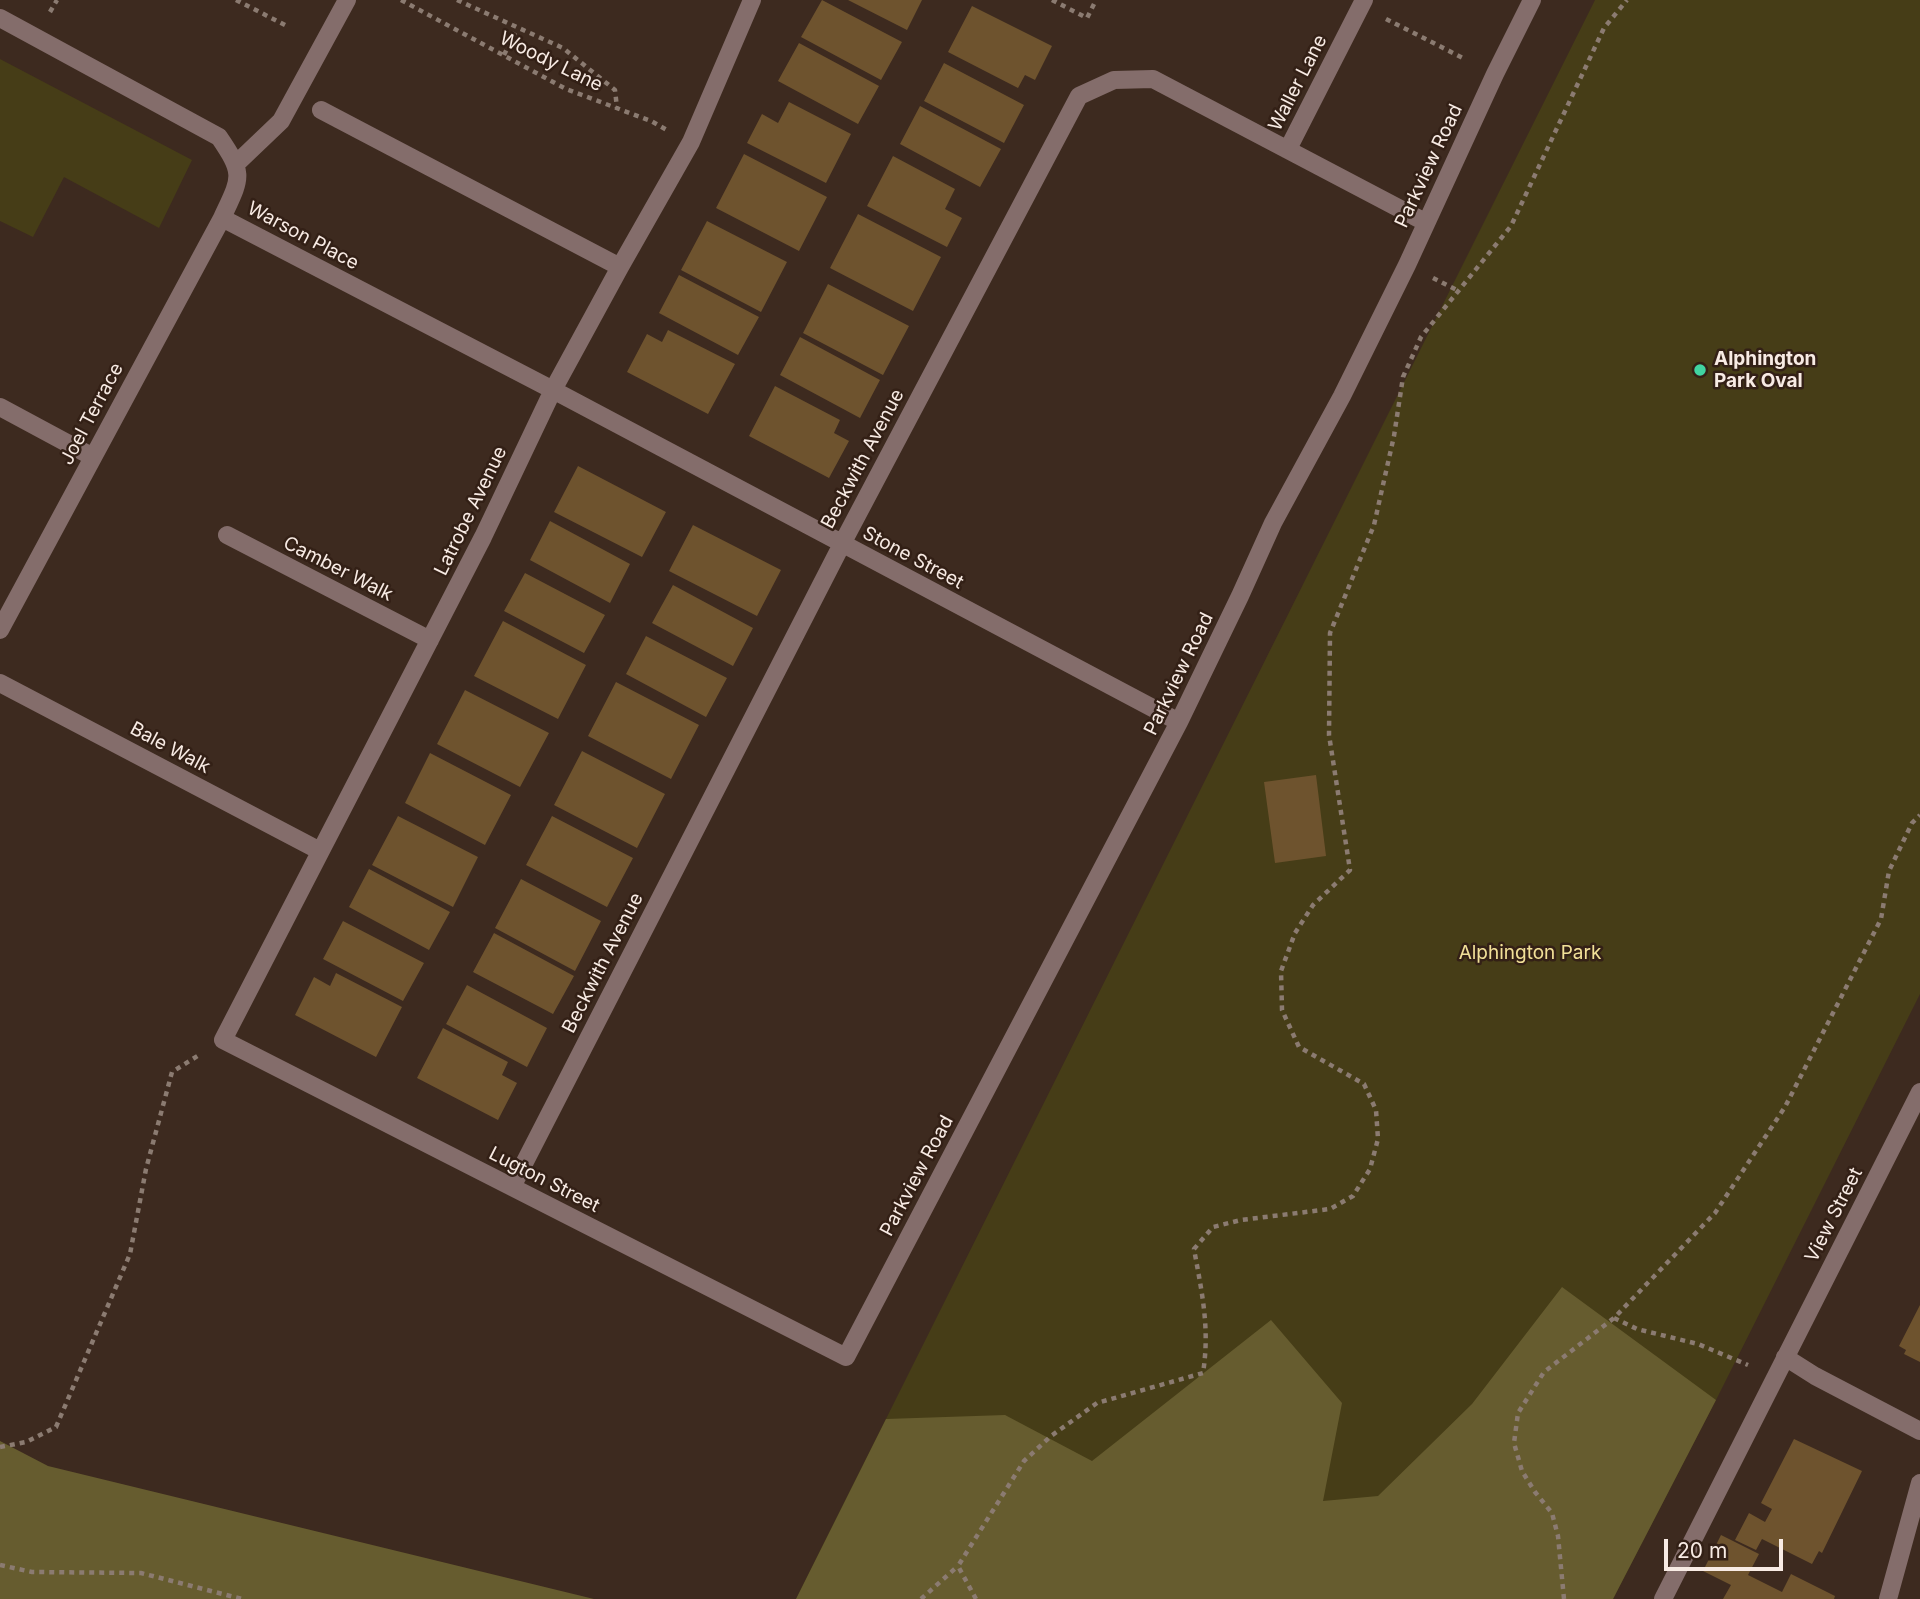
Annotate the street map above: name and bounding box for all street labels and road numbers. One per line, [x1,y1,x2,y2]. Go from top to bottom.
street label: Woody Lane [496,27,606,97]
street label: Waller Lane [1264,31,1332,135]
street label: Parkview Road [1390,101,1468,231]
street label: Warson Place [243,197,363,275]
street label: Joel Terrace [56,359,128,469]
street label: Beckwith Avenue [817,385,909,533]
street label: Latrobe Avenue [430,443,512,579]
street label: Stone Street [859,522,967,594]
street label: Camber Walk [279,532,397,606]
street label: Parkview Road [1140,609,1218,739]
street label: Bale Walk [126,717,214,779]
street label: Beckwith Avenue [558,889,648,1037]
street label: Parkview Road [876,1112,958,1240]
street label: Lugton Street [485,1142,603,1218]
street label: View Street [1800,1164,1868,1266]

